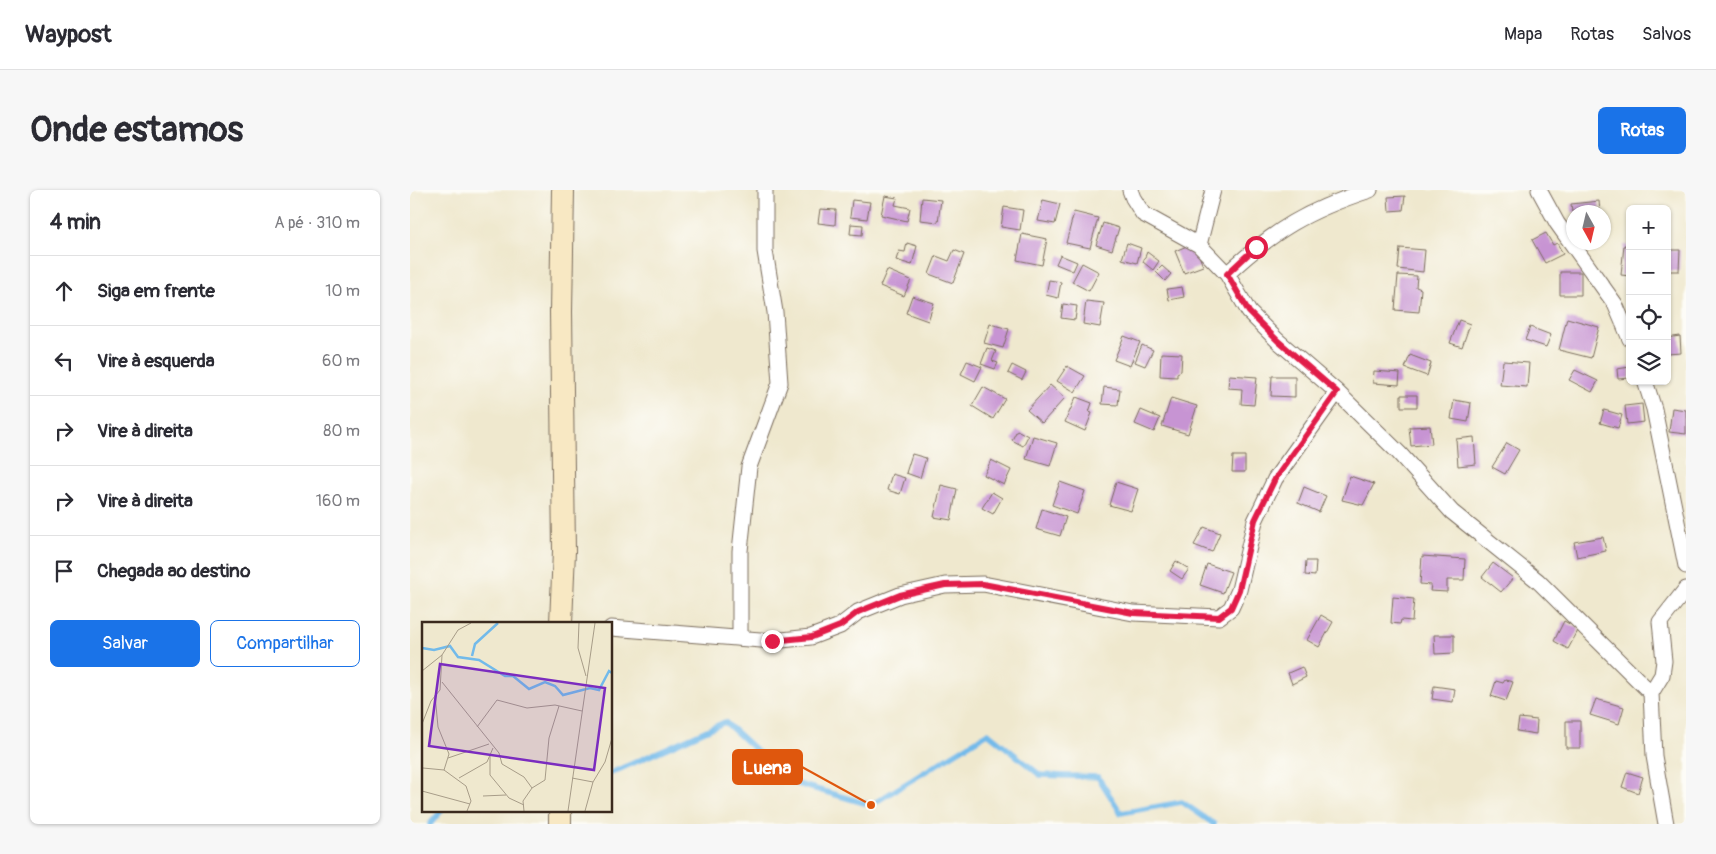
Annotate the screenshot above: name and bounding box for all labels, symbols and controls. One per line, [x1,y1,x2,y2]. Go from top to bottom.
text: Waypost [25,20,112,49]
text: Mapa [1504,23,1542,46]
text: Rotas [1570,23,1614,46]
text: Salvos [1642,23,1691,46]
button: Rotas [1598,107,1686,154]
text: Onde estamos [30,108,243,152]
north arrow [1566,205,1611,250]
map controls [1626,205,1671,385]
button: + [1626,205,1671,250]
text: 4 min [50,209,101,236]
text: A pé · 310 m [274,213,360,233]
route start [1245,236,1268,259]
button: − [1626,250,1671,295]
icon: ahead [50,277,78,305]
text: Siga em frente [97,279,215,303]
text: 10 m [325,281,360,301]
button: locate [1626,295,1671,340]
button: layers [1626,340,1671,385]
icon: left [50,347,78,375]
text: Vire à esquerda [97,349,215,373]
text: 60 m [322,351,360,371]
icon: right [50,417,78,445]
text: Vire à direita [97,419,193,443]
text: 80 m [323,421,360,441]
icon: right [50,487,78,515]
text: Vire à direita [97,489,193,513]
text: 160 m [316,491,360,511]
icon: arrive [50,557,78,585]
text: Chegada ao destino [97,559,250,583]
button: Salvar [50,620,200,667]
button: Compartilhar [210,620,360,667]
inset map [422,622,612,812]
route end [761,630,784,653]
callout: Luena [733,750,802,784]
text: Luena [743,756,792,780]

